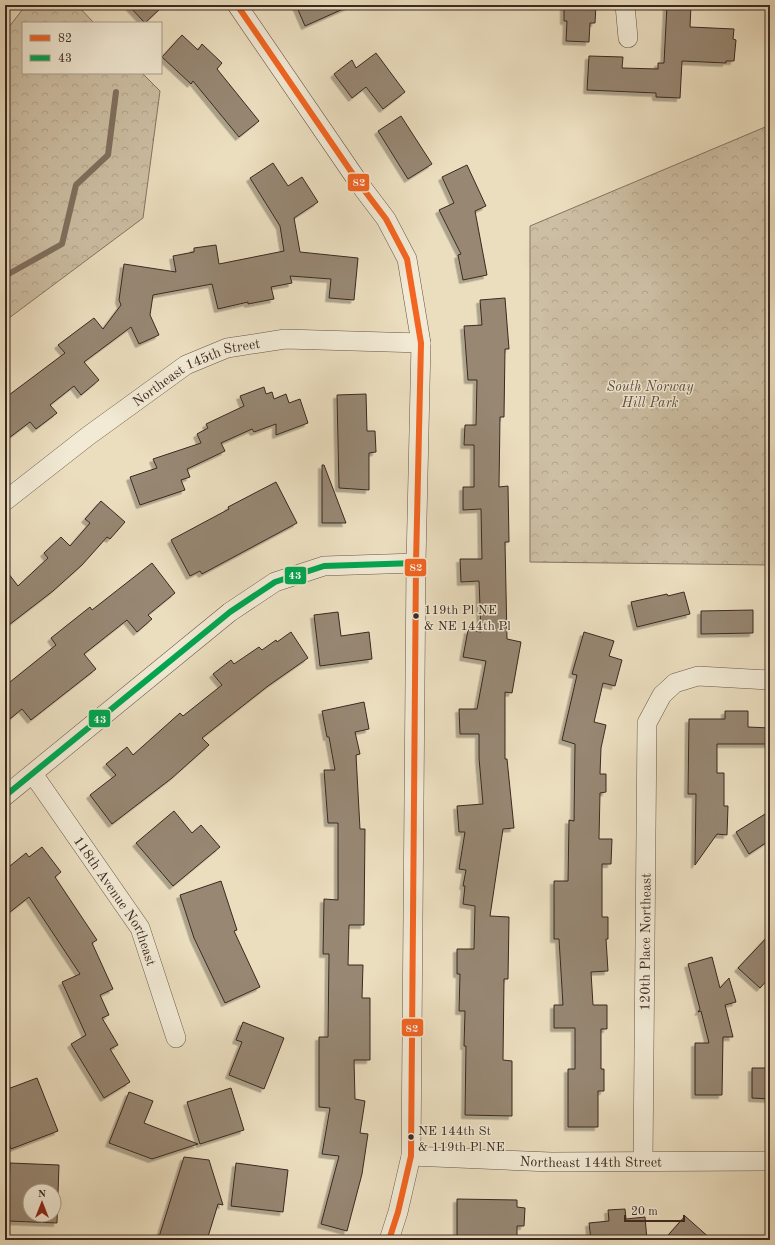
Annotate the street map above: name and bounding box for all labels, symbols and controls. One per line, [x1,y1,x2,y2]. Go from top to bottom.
legend [22,22,162,74]
text: 82 [58,33,72,45]
text: 43 [58,53,72,65]
line badge: 82 [347,173,370,192]
text: 82 [353,178,365,189]
street label: Northeast 145th Street [130,337,261,409]
park label: South Norway Hill Park [607,380,694,410]
line badge: 82 [404,558,427,577]
text: 82 [410,563,422,574]
line badge: 43 [284,566,307,585]
text: 43 [289,571,301,582]
place label: 119th Pl NE & NE 144th Pl [424,604,511,633]
marker: 119th Pl NE & NE 144th Pl [411,611,421,621]
line badge: 43 [88,709,111,728]
text: 43 [94,715,106,726]
street label: 118th Avenue Northeast [70,834,158,968]
street label: 120th Place Northeast [638,873,654,1011]
line badge: 82 [401,1018,424,1037]
text: 82 [406,1024,418,1035]
place label: NE 144th St & 119th Pl NE [418,1125,505,1154]
marker: NE 144th St & 119th Pl NE [406,1132,416,1142]
street label: Northeast 144th Street [519,1155,662,1170]
north arrow [22,1183,62,1223]
text: N [38,1189,47,1200]
scale bar [625,1197,684,1223]
text: 20 m [631,1206,658,1218]

